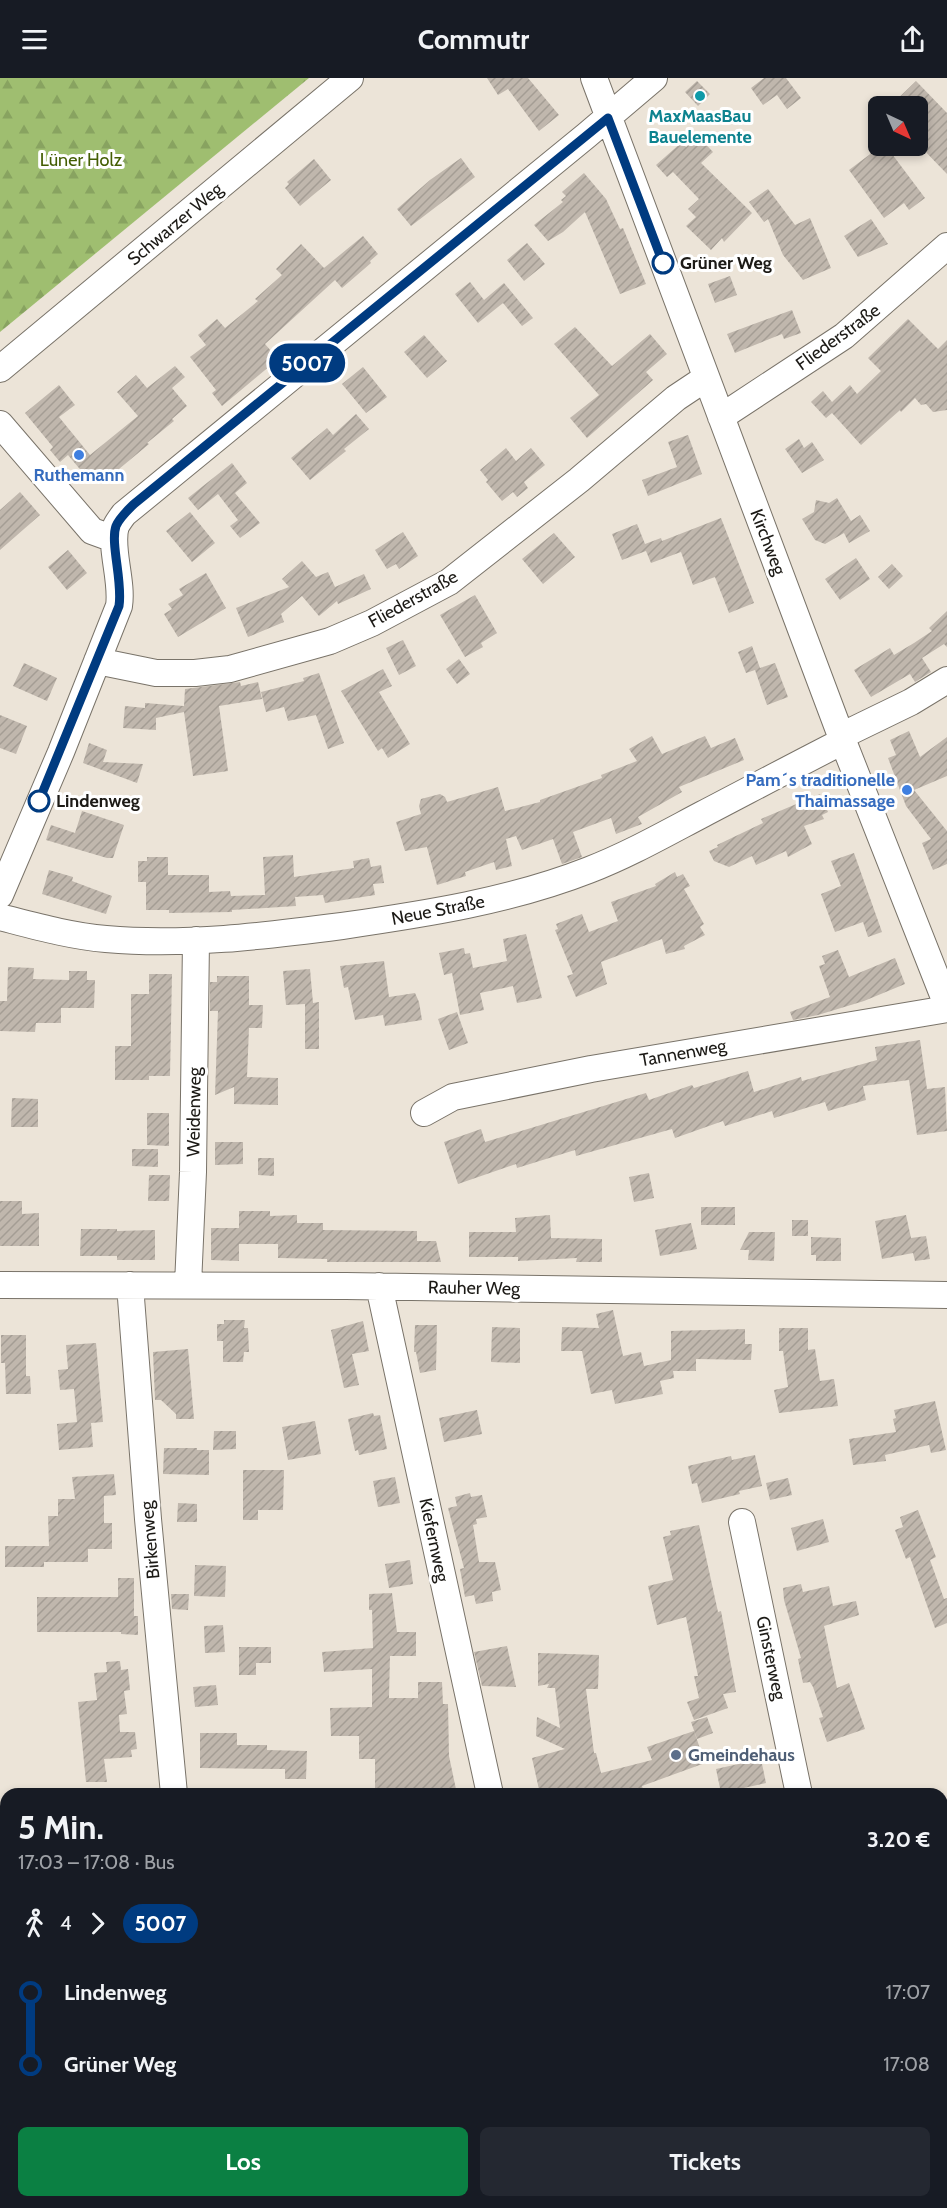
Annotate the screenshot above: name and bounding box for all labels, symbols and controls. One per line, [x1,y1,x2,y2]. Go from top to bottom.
icon: menu [18,23,51,56]
text: Commutr [418,23,529,56]
icon: share [896,23,929,56]
marker: MaxMaasBau Bauelemente [693,89,707,103]
north arrow [868,96,928,156]
map controls [868,96,928,156]
place label: MaxMaasBau Bauelemente [648,105,752,148]
park label: Lüner Holz [40,149,123,171]
street label: Schwarzer Weg [123,177,228,270]
marker: Grüner Weg [652,252,674,274]
place label: Grüner Weg [680,252,772,274]
street label: Fliederstraße [792,299,884,375]
line badge: 5007 [265,344,349,382]
text: 5007 [281,351,333,376]
marker: Ruthemann [72,448,86,462]
place label: Ruthemann [34,464,124,486]
street label: Kirchweg [745,506,791,579]
street label: Fliederstraße [364,565,462,633]
place label: Pam´s traditionelle Thaimassage [745,769,895,812]
marker: Pam´s traditionelle Thaimassage [900,783,914,797]
marker: Lindenweg [28,790,50,812]
place label: Lindenweg [56,790,140,812]
street label: Neue Straße [390,890,486,930]
street label: Tannenweg [638,1034,729,1071]
street label: Weidenweg [182,1066,206,1157]
street label: Rauher Weg [428,1276,521,1300]
street label: Kiefernweg [414,1496,454,1585]
street label: Birkenweg [136,1499,164,1580]
street label: Ginsterweg [751,1614,791,1703]
place label: Gmeindehaus [688,1744,795,1766]
marker: Gmeindehaus [669,1748,683,1762]
text: 5 Min. [18,1807,104,1847]
text: 3.20 € [867,1826,930,1853]
text: 17:03 – 17:08 · Bus [18,1850,175,1874]
icon: walk [18,1907,51,1940]
icon: forward [81,1907,114,1940]
text: 4 [60,1911,72,1935]
text: 5007 [135,1911,186,1936]
text: Lindenweg [64,1979,166,2006]
text: 17:07 [885,1980,930,2004]
text: Grüner Weg [64,2051,176,2078]
text: 17:08 [883,2052,930,2076]
button: Los [18,2127,468,2196]
button: Tickets [480,2127,930,2196]

